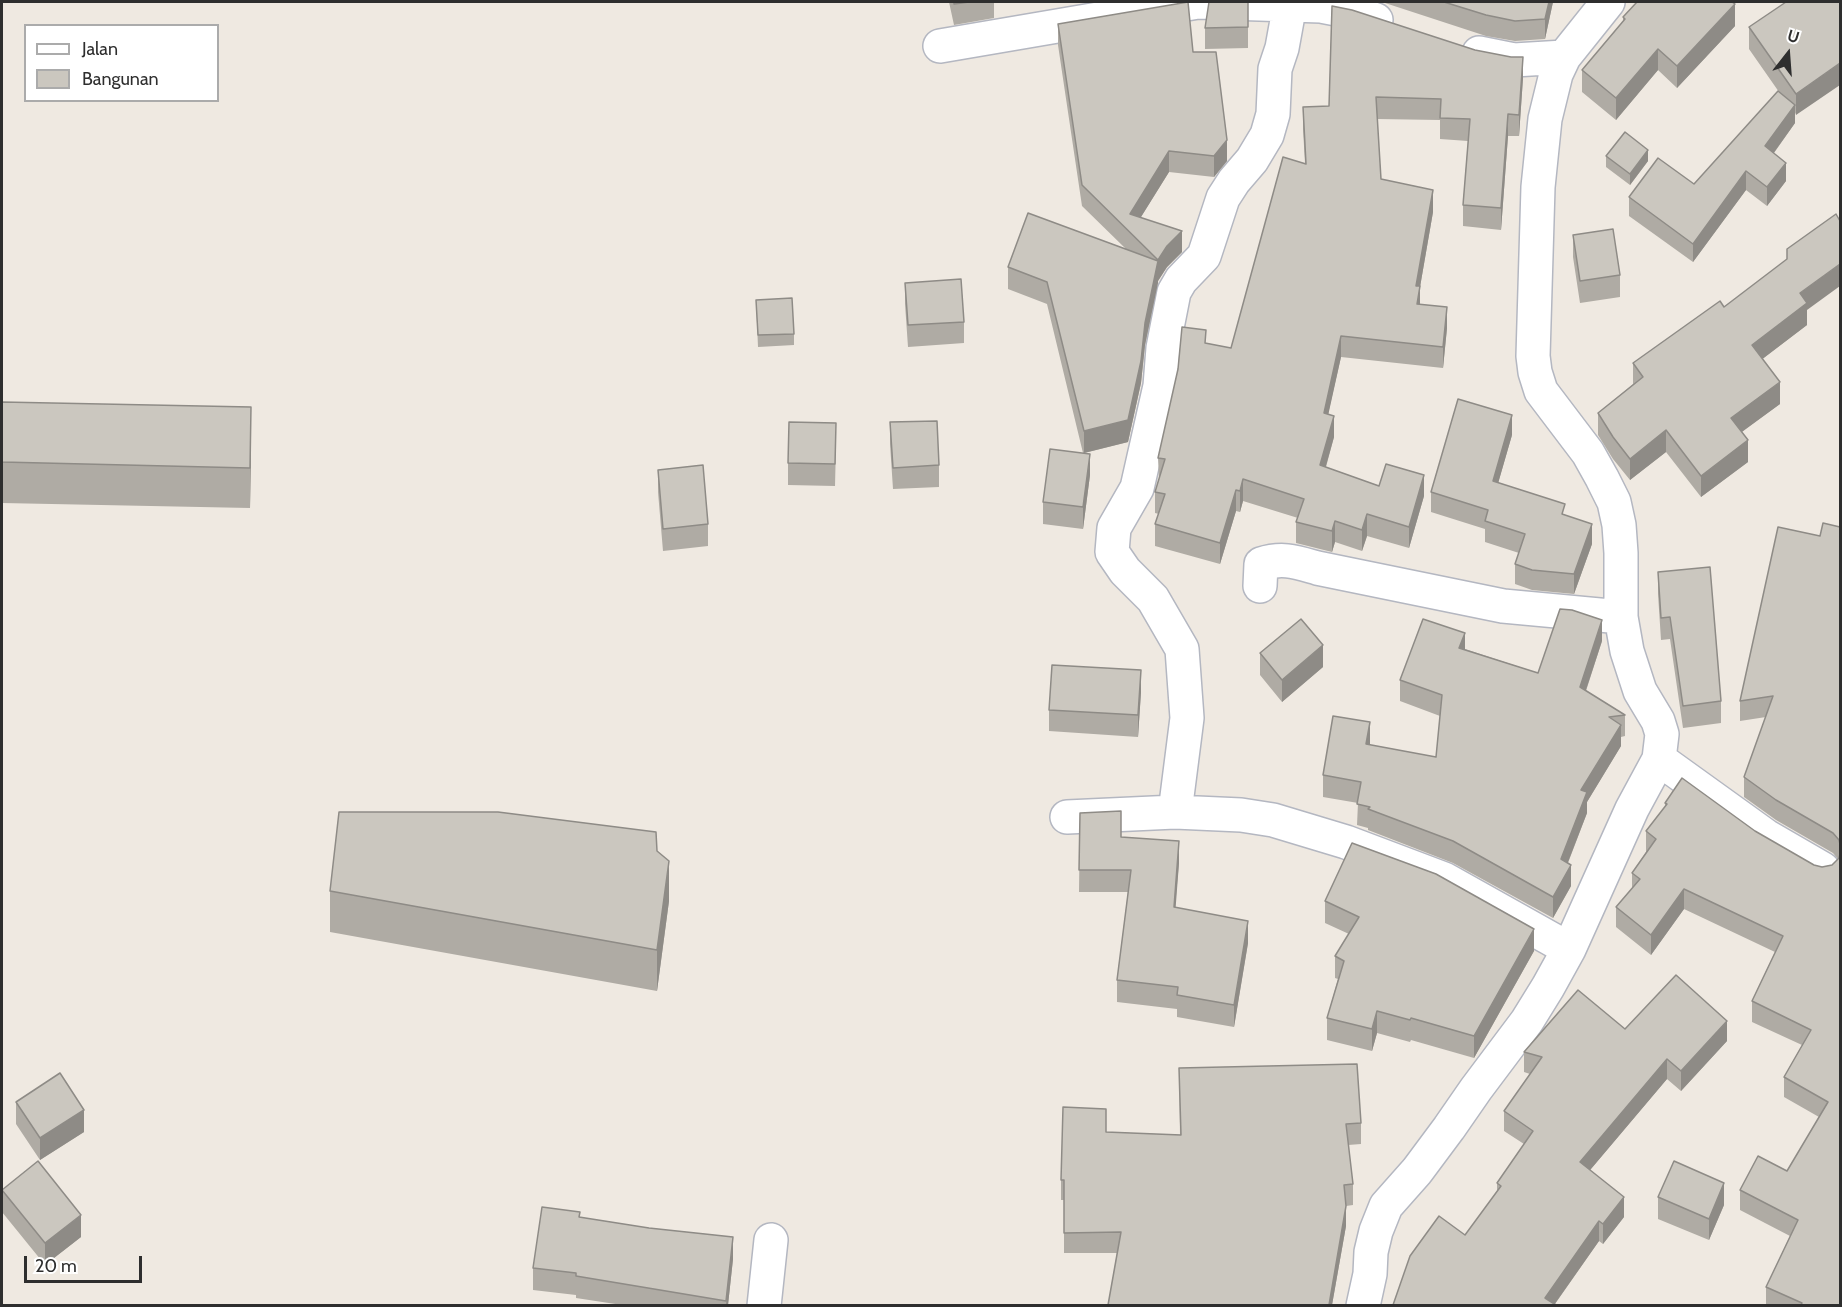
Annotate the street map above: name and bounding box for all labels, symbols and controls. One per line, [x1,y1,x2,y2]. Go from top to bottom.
legend [24,24,219,102]
north arrow [1758,24,1818,84]
text: U [1785,26,1802,47]
text: Jalan [82,38,118,60]
text: Bangunan [82,68,159,90]
scale bar [27,1244,146,1282]
text: 20 m [35,1255,77,1277]

